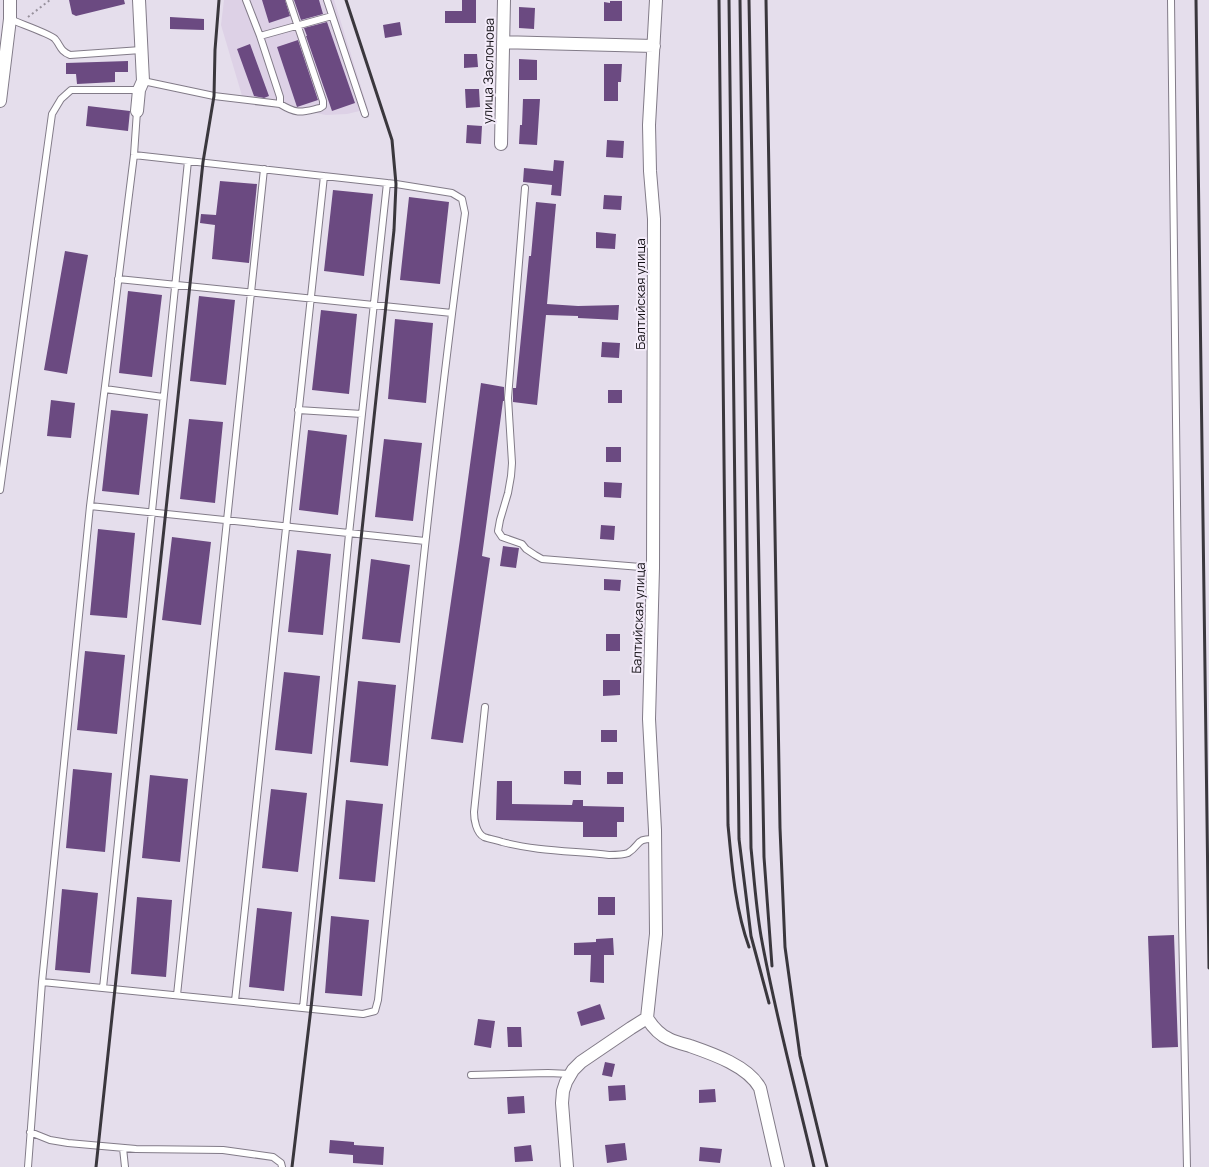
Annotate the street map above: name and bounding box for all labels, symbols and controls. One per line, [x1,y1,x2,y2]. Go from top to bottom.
street label: улица Заслонова [478,18,498,124]
street label: Балтийская улица [631,238,649,350]
street label: Балтийская улица [627,562,649,674]

